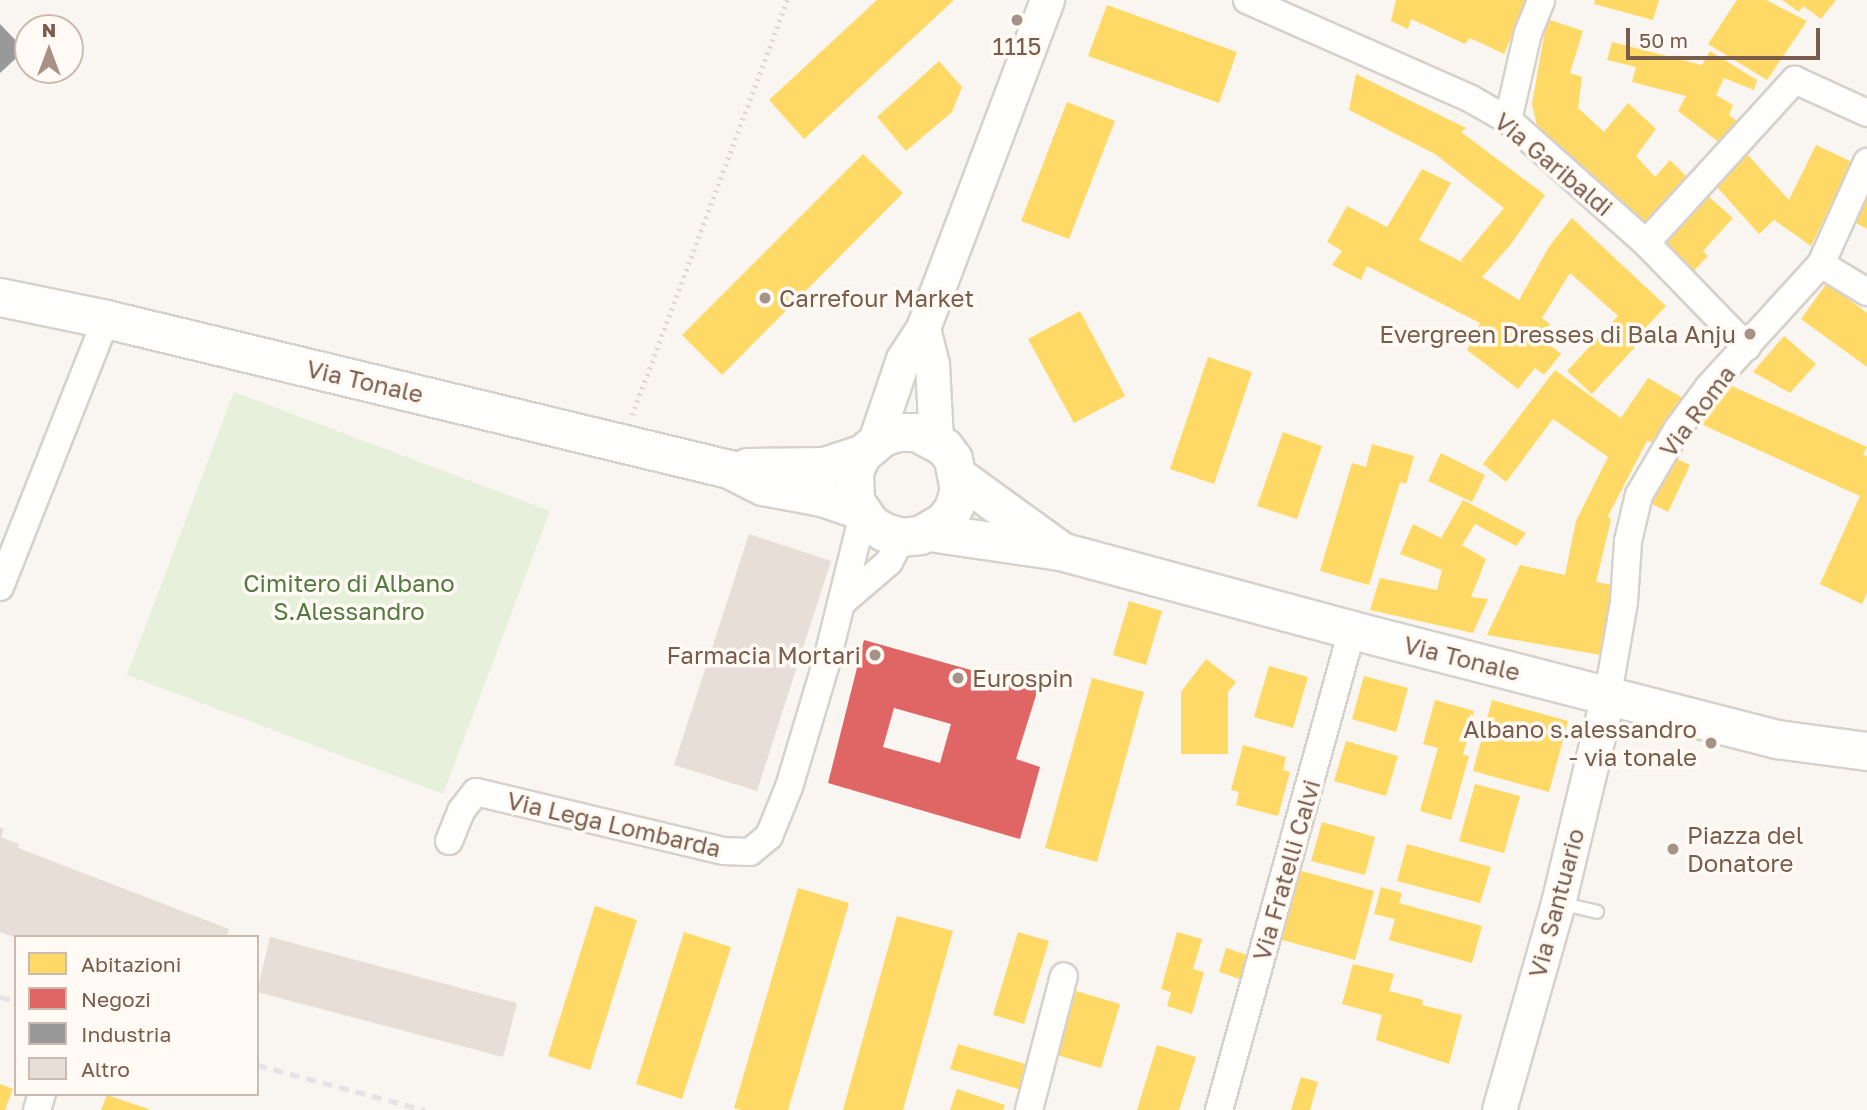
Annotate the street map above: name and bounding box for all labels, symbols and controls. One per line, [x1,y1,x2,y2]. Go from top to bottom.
marker: 1115 [1009,12,1025,28]
north arrow [14,14,84,84]
scale bar [1629,14,1823,58]
text: N [42,18,56,41]
text: 50 m [1639,27,1688,53]
place label: 1115 [993,32,1041,60]
street label: Via Garibaldi [1489,106,1619,222]
place label: Carrefour Market [779,284,974,312]
marker: Carrefour Market [757,290,773,306]
place label: Evergreen Dresses di Bala Anju [1379,320,1736,348]
marker: Evergreen Dresses di Bala Anju [1742,326,1758,342]
street label: Via Tonale [304,354,426,408]
street label: Via Roma [1653,359,1741,463]
park label: Cimitero di Albano S.Alessandro [243,569,455,625]
street label: Via Tonale [1401,630,1523,686]
place label: Farmacia Mortari [667,641,861,669]
marker: Farmacia Mortari [867,647,883,663]
place label: Eurospin [972,664,1073,692]
marker: Eurospin [950,670,966,686]
place label: Albano s.alessandro - via tonale [1463,715,1697,771]
marker: Albano s.alessandro - via tonale [1703,735,1719,751]
street label: Via Fratelli Calvi [1246,776,1326,964]
street label: Via Lega Lombarda [504,785,724,863]
place label: Piazza del Donatore [1687,821,1803,877]
street label: Via Santuario [1522,825,1590,981]
marker: Piazza del Donatore [1665,841,1681,857]
legend [14,935,259,1096]
text: Abitazioni [81,951,181,977]
text: Negozi [81,986,151,1012]
text: Industria [81,1021,171,1047]
text: Altro [81,1056,130,1082]

